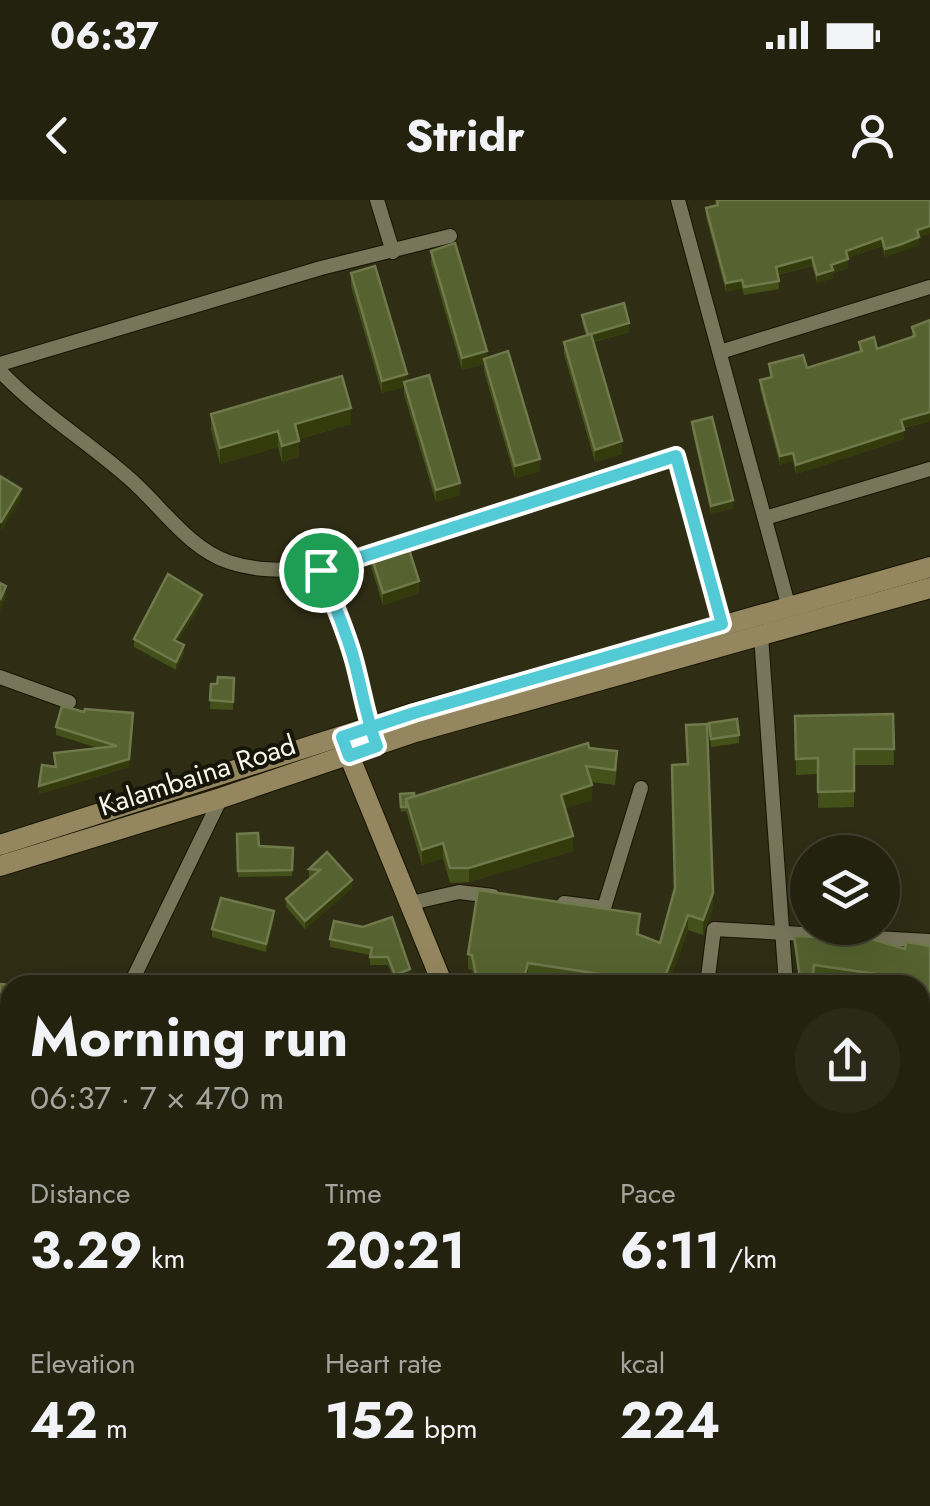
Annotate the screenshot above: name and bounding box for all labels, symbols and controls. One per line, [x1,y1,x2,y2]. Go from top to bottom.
text: 06:37 [50,8,159,63]
text: Stridr [405,103,525,168]
icon: back [30,108,85,163]
icon: person [845,108,900,163]
pin [279,528,364,613]
icon: arrive [294,543,349,598]
street label: Kalambaina Road [93,724,301,827]
map controls [790,835,900,945]
button: layers [790,835,900,945]
text: Morning run [30,997,348,1077]
button: share [795,1008,900,1113]
text: 06:37 · 7 × 470 m [30,1075,284,1121]
text: Distance [30,1173,130,1214]
text: Time [325,1173,382,1214]
text: Pace [620,1173,676,1214]
text: 3.29 [30,1214,143,1287]
text: 20:21 [325,1214,465,1287]
text: 6:11 [620,1214,720,1287]
text: km [143,1238,185,1279]
text: /km [720,1238,777,1279]
text: Elevation [30,1343,136,1384]
text: Heart rate [325,1343,442,1384]
text: kcal [620,1343,665,1384]
text: 42 [30,1384,98,1457]
text: 152 [325,1384,416,1457]
text: 224 [620,1384,721,1457]
text: m [98,1408,128,1449]
text: bpm [416,1408,478,1449]

